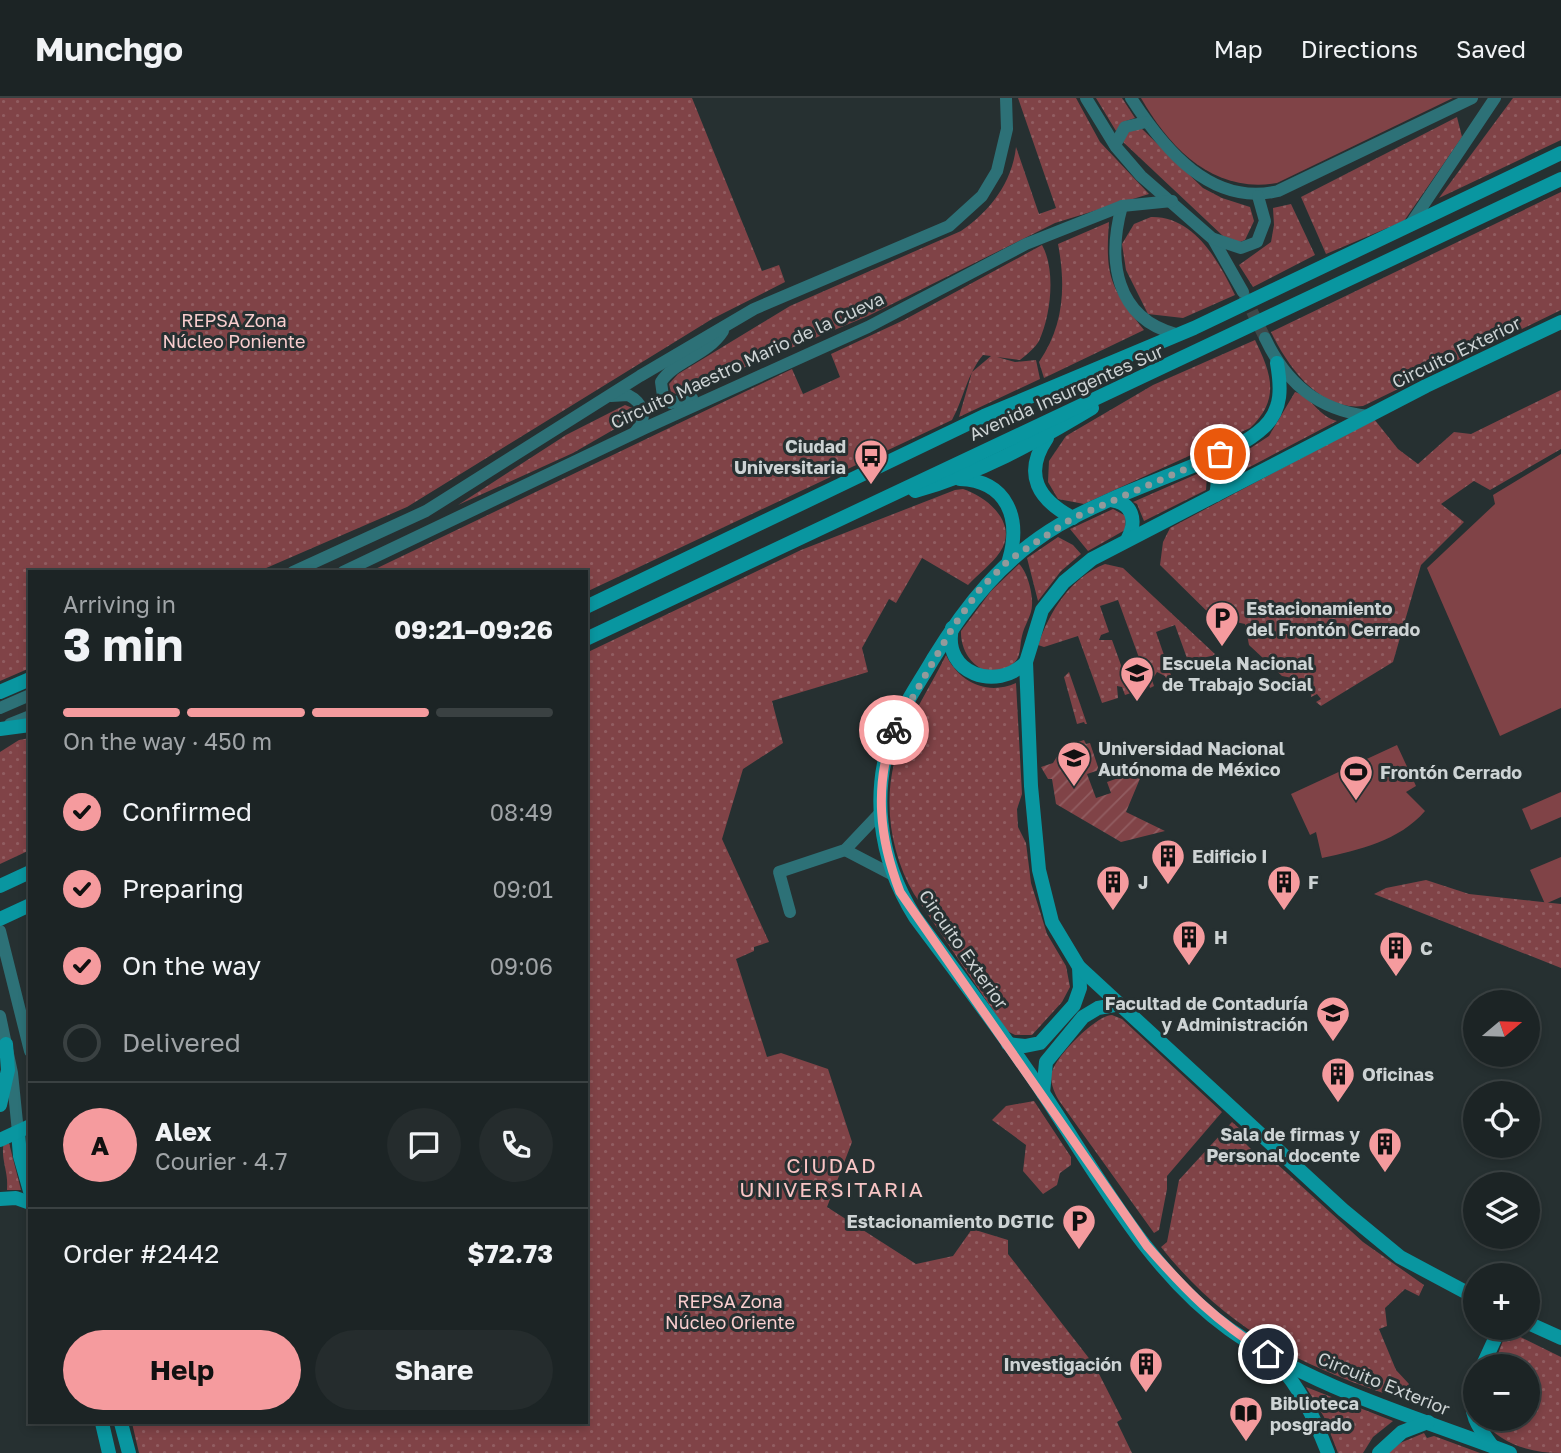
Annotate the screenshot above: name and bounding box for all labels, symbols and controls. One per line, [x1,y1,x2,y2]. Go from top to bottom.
text: Munchgo [35,29,183,68]
text: Map [1214,34,1263,63]
text: Directions [1301,34,1418,63]
text: Saved [1456,34,1526,63]
street label: Circuito Maestro Mario de la Cueva [607,287,887,433]
park label: REPSA Zona Núcleo Poniente [163,309,305,352]
street label: Circuito Exterior [1388,311,1524,393]
street label: Avenida Insurgentes Sur [965,339,1167,445]
pin [1190,424,1250,484]
place label: Ciudad Universitaria [734,435,846,478]
icon: bag [1201,435,1239,473]
bus stop icon: Ciudad Universitaria [852,437,890,486]
text: Arriving in [63,590,176,618]
place label: Estacionamiento del Frontón Cerrado [1246,597,1420,640]
parking icon: Estacionamiento del Frontón Cerrado [1203,599,1241,648]
text: 09:21–09:26 [394,614,553,645]
text: 3 min [63,616,183,671]
place label: Escuela Nacional de Trabajo Social [1162,652,1314,695]
school or university icon: Escuela Nacional de Trabajo Social [1118,654,1156,703]
courier [859,695,929,765]
icon: bike [875,711,913,749]
text: On the way · 450 m [63,727,272,755]
place label: Universidad Nacional Autónoma de México [1098,737,1285,780]
school or university icon: Universidad Nacional Autónoma de México [1055,739,1093,788]
sports icon: Frontón Cerrado [1337,753,1375,802]
place label: Frontón Cerrado [1380,761,1522,783]
icon: check [63,793,101,831]
text: Confirmed [122,796,252,827]
text: 08:49 [490,798,553,826]
building icon: Edificio I [1149,837,1187,886]
place label: Edificio I [1192,845,1267,867]
building icon: J [1094,863,1132,912]
building icon: F [1265,863,1303,912]
icon: check [63,870,101,908]
place label: J [1138,871,1148,893]
place label: F [1308,871,1319,893]
text: Preparing [122,873,244,904]
text: 09:01 [493,875,553,903]
street label: Circuito Exterior [915,885,1013,1013]
building icon: H [1170,918,1208,967]
place label: H [1214,926,1228,948]
building icon: C [1377,929,1415,978]
place label: C [1420,937,1433,959]
icon: check [63,947,101,985]
text: On the way [122,950,261,981]
text: 09:06 [490,952,553,980]
north arrow [1463,990,1540,1068]
map controls [1463,990,1540,1431]
place label: Facultad de Contaduría y Administración [1105,992,1308,1035]
school or university icon: Facultad de Contaduría y Administración [1314,994,1352,1043]
text: Delivered [122,1027,241,1058]
building icon: Oficinas [1319,1055,1357,1104]
place label: Oficinas [1362,1063,1434,1085]
button: locate [1463,1081,1540,1158]
button: chat [387,1108,461,1182]
button: phone [479,1108,553,1182]
text: Alex [155,1116,212,1147]
place label: Sala de firmas y Personal docente [1206,1123,1360,1166]
building icon: Sala de firmas y Personal docente [1366,1125,1404,1174]
text: A [91,1130,109,1161]
text: Courier · 4.7 [155,1147,287,1175]
district label: CIUDAD UNIVERSITARIA [739,1152,925,1202]
button: layers [1463,1172,1540,1249]
parking icon: Estacionamiento DGTIC [1060,1202,1098,1251]
place label: Estacionamiento DGTIC [847,1210,1054,1232]
text: Order #2442 [63,1238,219,1269]
text: $72.73 [467,1238,553,1269]
button: + [1463,1263,1540,1340]
park label: REPSA Zona Núcleo Oriente [665,1290,795,1333]
pin [1238,1324,1298,1384]
button: Help [63,1330,301,1410]
button: Share [315,1330,553,1410]
icon: home [1249,1335,1287,1373]
building icon: Investigación [1127,1345,1165,1394]
street label: Circuito Exterior [1315,1346,1453,1420]
place label: Investigación [1004,1353,1122,1375]
button: − [1463,1354,1540,1431]
place label: Biblioteca posgrado [1270,1392,1359,1435]
library icon: Biblioteca posgrado [1227,1394,1265,1443]

